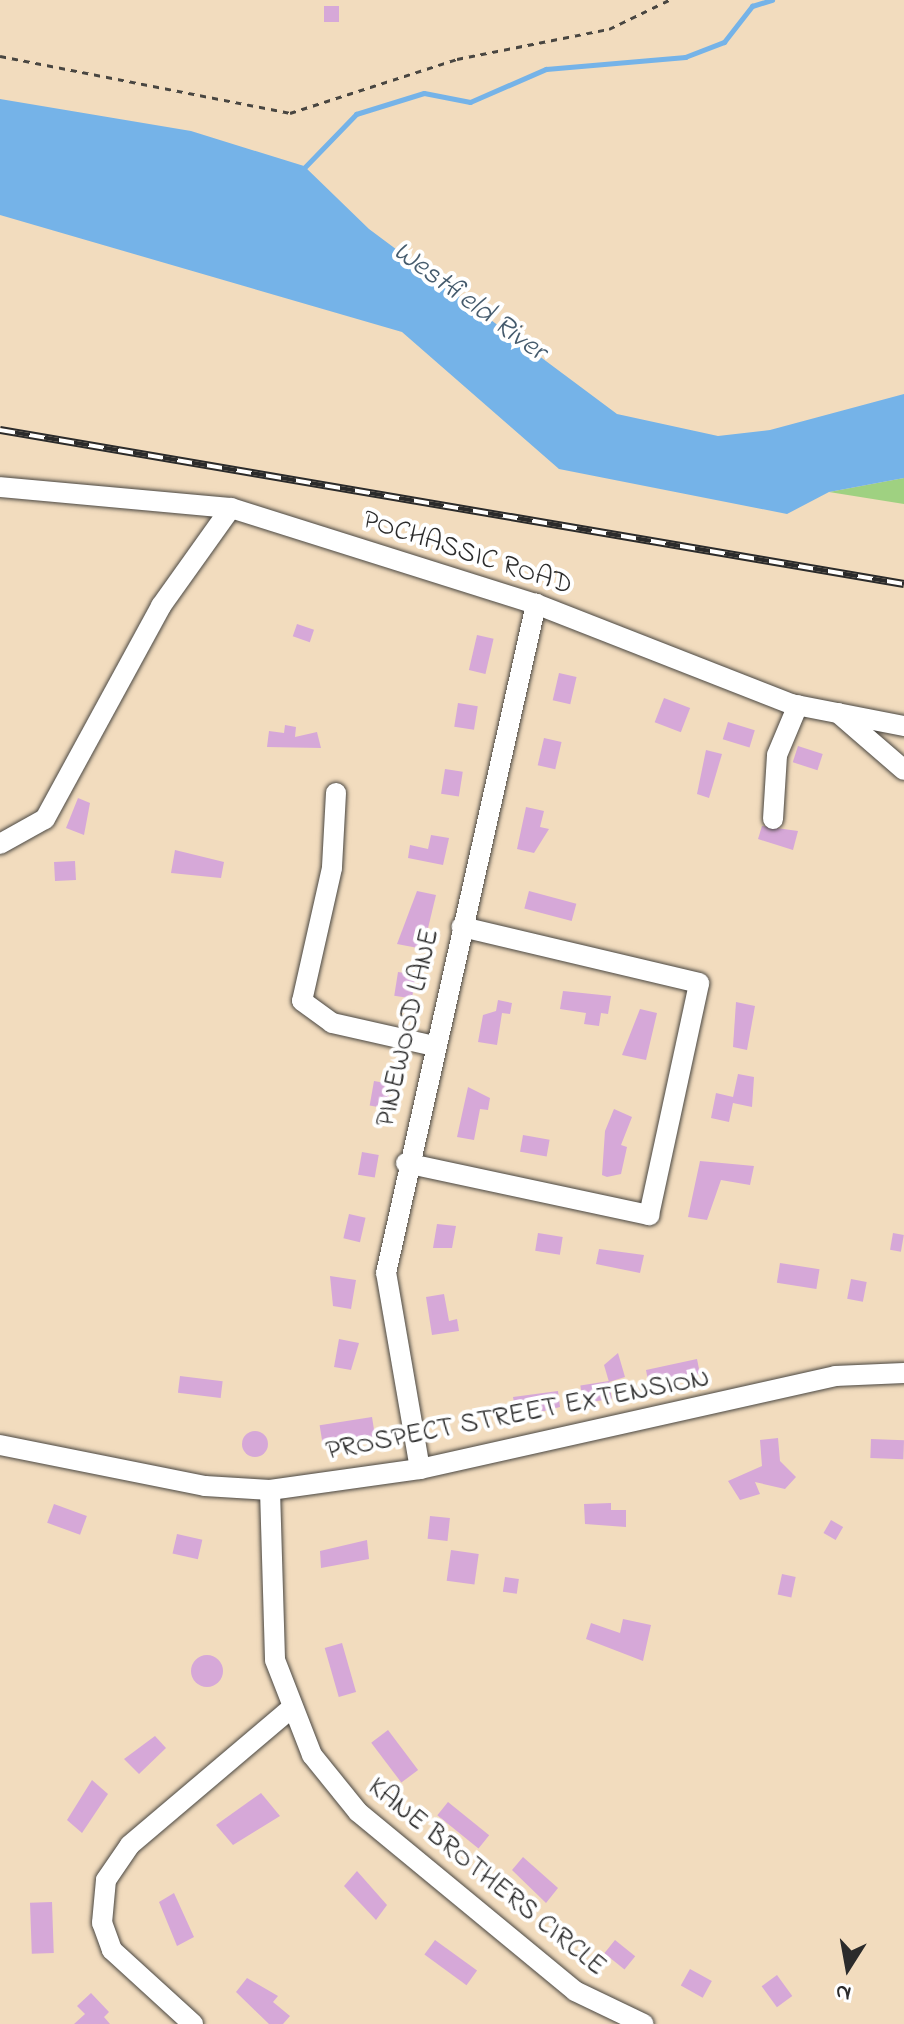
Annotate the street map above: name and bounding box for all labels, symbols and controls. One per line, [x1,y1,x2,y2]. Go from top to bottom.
water label: Westfield River [385,234,553,370]
street label: POCHASSIC ROAD [358,504,576,604]
street label: PINEWOOD LANE [370,926,448,1130]
street label: PROSPECT STREET EXTENSION [323,1362,713,1470]
street label: KANE BROTHERS CIRCLE [360,1772,612,1984]
north arrow [808,1928,888,2008]
text: N [833,1974,854,2009]

